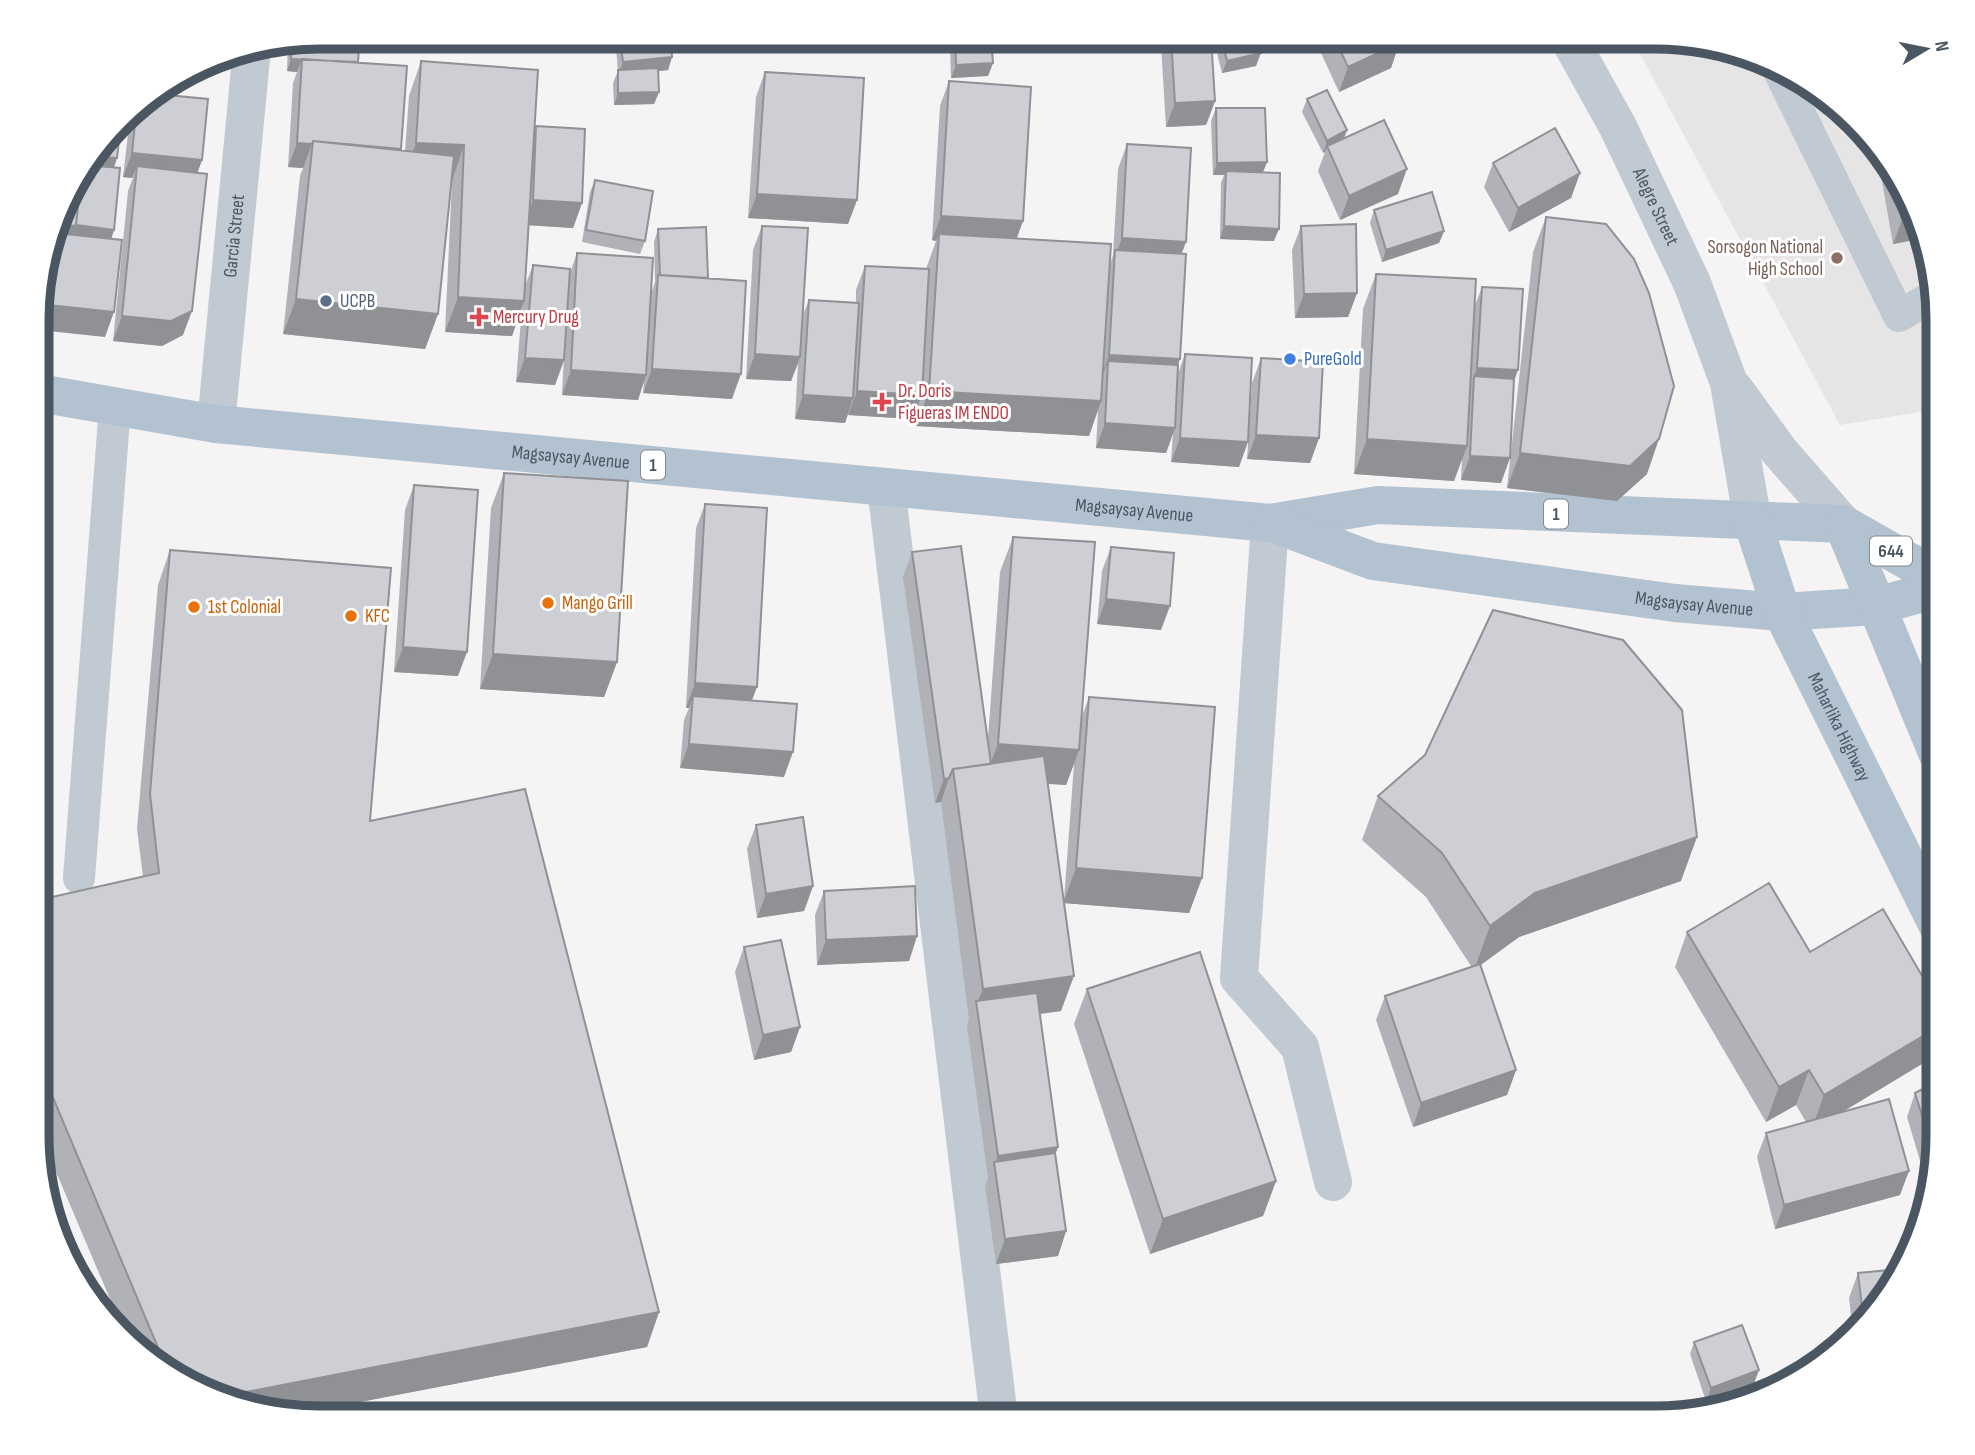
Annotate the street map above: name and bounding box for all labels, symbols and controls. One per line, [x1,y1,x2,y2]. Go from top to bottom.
north arrow [1891,14,1961,84]
text: N [1929,39,1953,53]
street label: Alegre Street [1627,163,1684,249]
street label: Garcia Street [219,193,249,279]
place label: Sorsogon National High School [1707,236,1823,281]
marker: Sorsogon National High School [1829,250,1845,266]
place label: UCPB [340,290,375,313]
marker: UCPB [318,293,334,309]
place label: Mercury Drug [493,306,579,329]
marker: Mercury Drug [471,309,487,325]
place label: PureGold [1304,348,1362,371]
marker: PureGold [1282,351,1298,367]
place label: Dr. Doris Figueras IM ENDO [898,380,1009,425]
marker: Dr. Doris Figueras IM ENDO [872,392,892,412]
street label: Magsaysay Avenue [511,440,631,474]
road number: 1 [641,450,665,480]
street label: Magsaysay Avenue [1074,493,1194,527]
road number: 1 [1544,500,1568,528]
road number: 644 [1870,536,1912,566]
street label: Magsaysay Avenue [1634,586,1754,621]
place label: Mango Grill [562,592,633,615]
marker: Mango Grill [540,595,556,611]
place label: 1st Colonial [208,596,281,619]
marker: 1st Colonial [186,599,202,615]
place label: KFC [365,605,390,628]
marker: KFC [343,608,359,624]
street label: Maharlika Highway [1802,669,1876,786]

